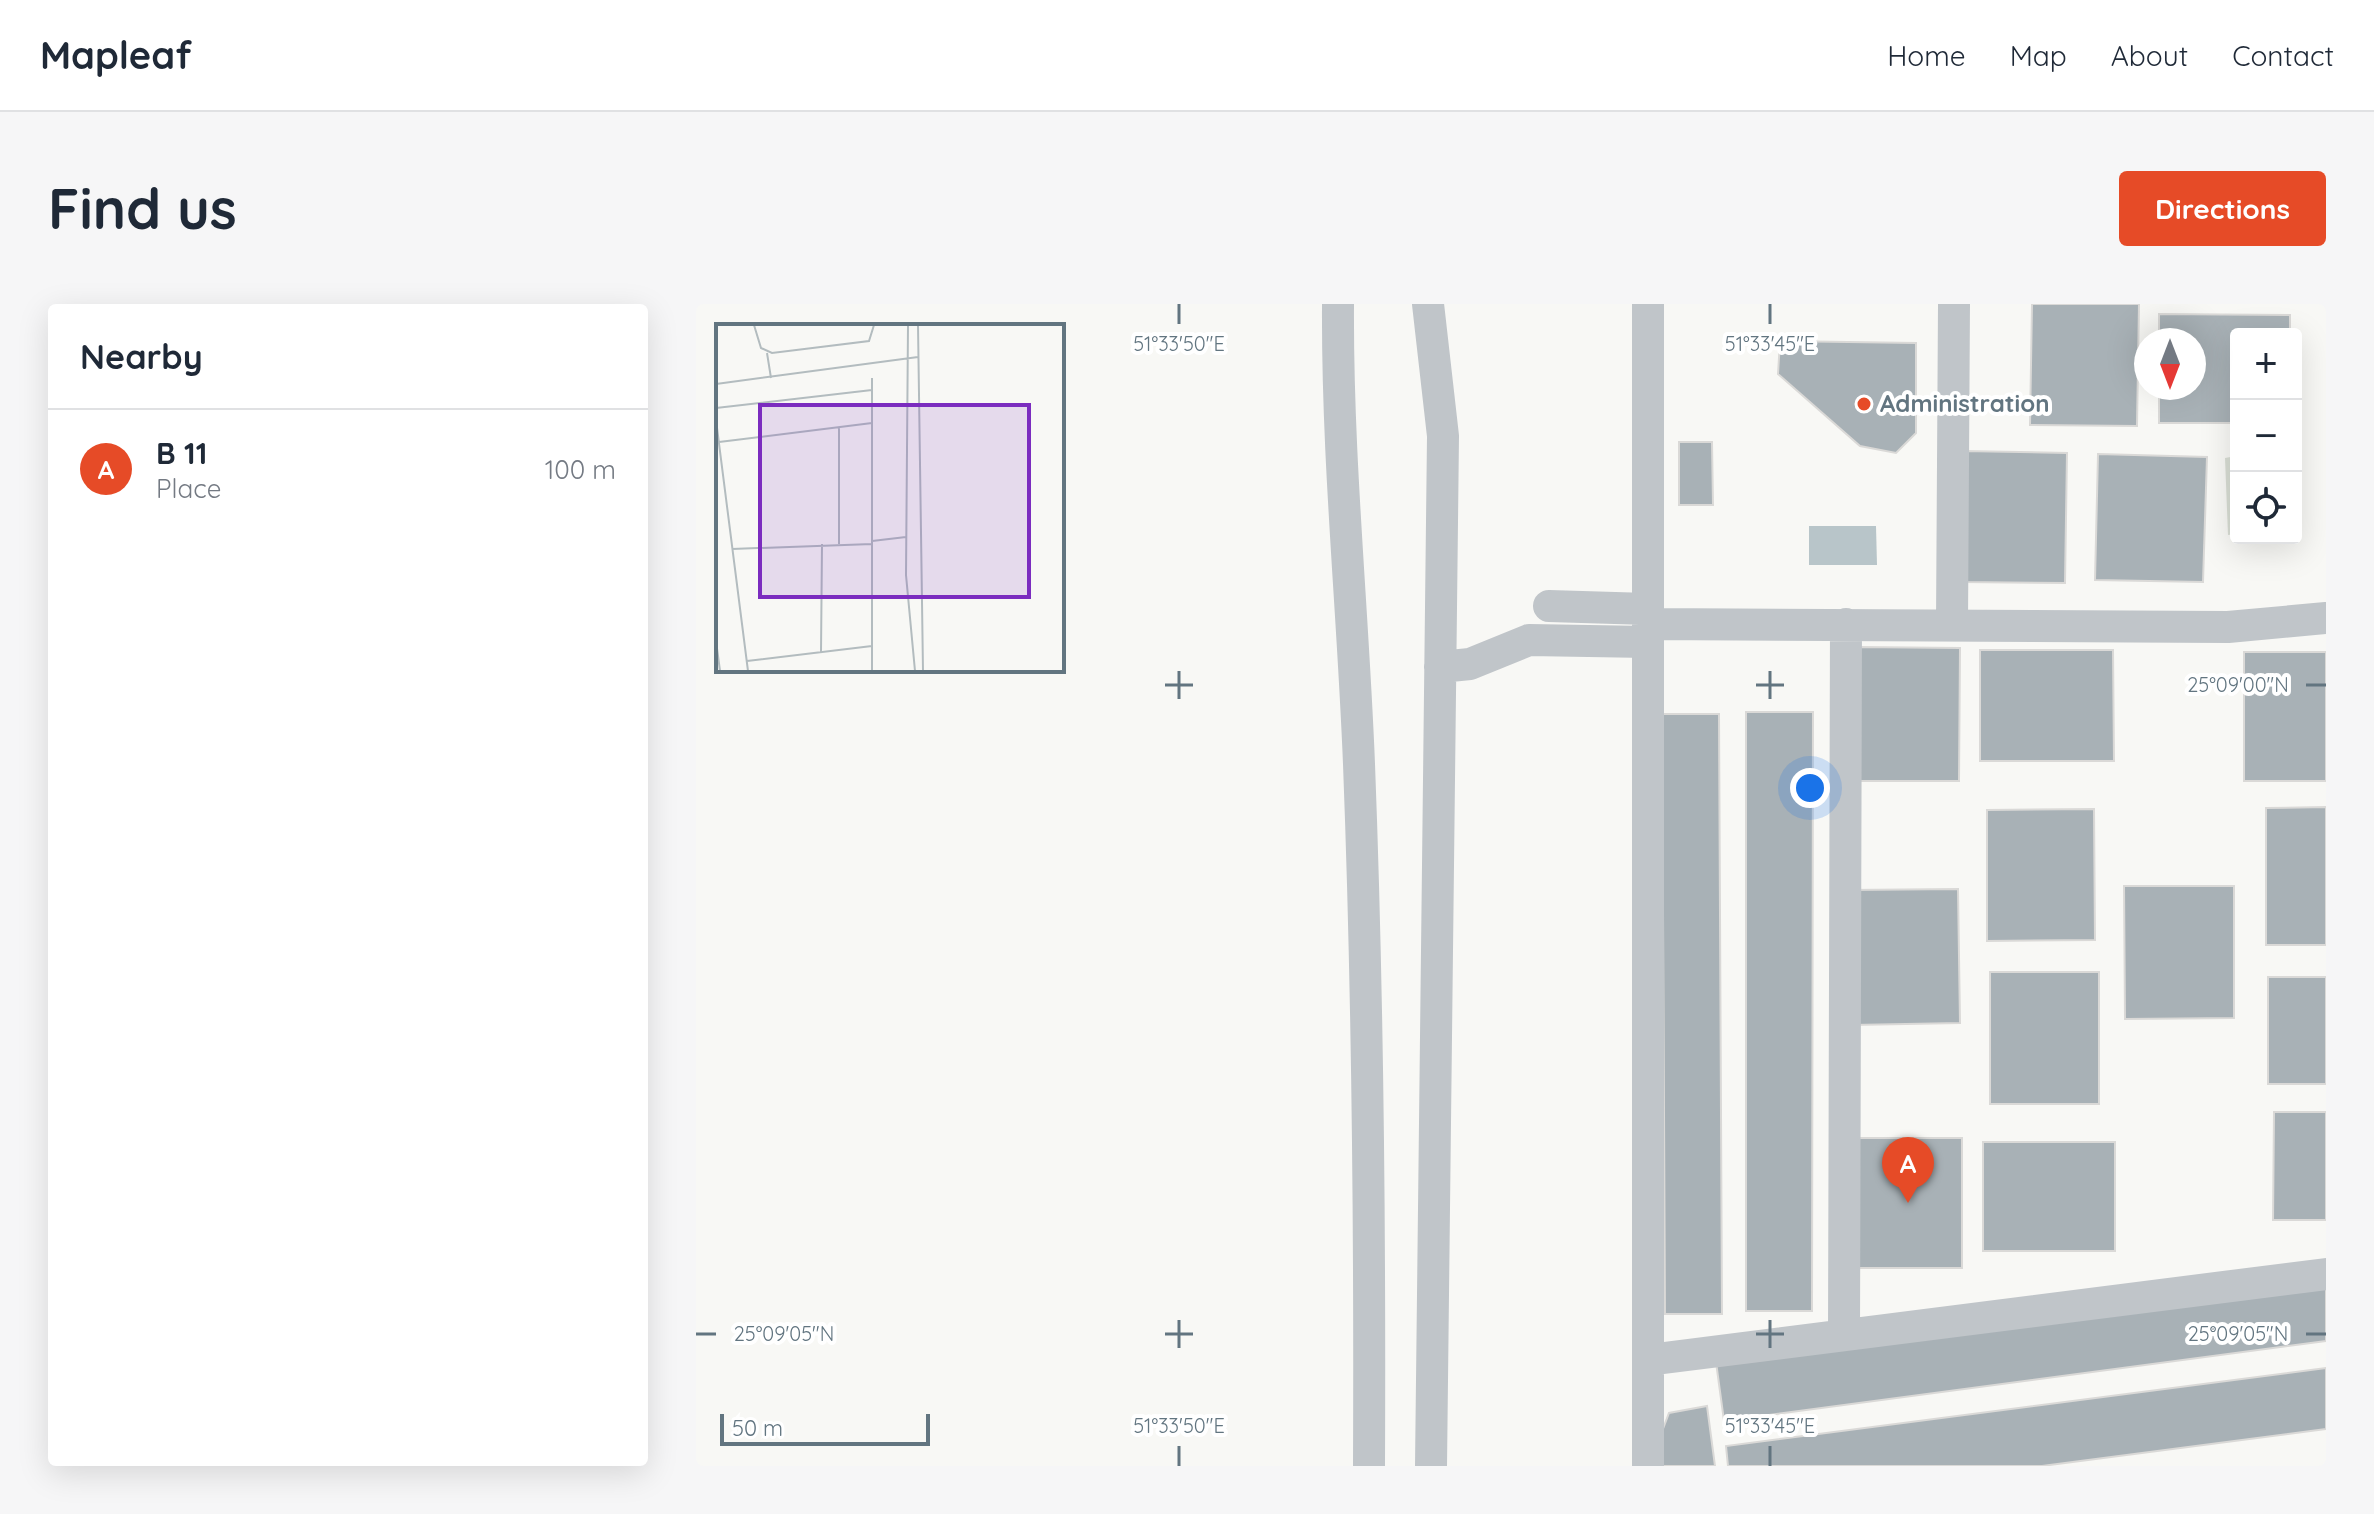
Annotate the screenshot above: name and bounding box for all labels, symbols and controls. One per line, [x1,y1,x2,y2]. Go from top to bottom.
text: Mapleaf [40,31,192,79]
text: Home [1887,38,1966,73]
text: Map [2010,38,2067,73]
text: About [2111,38,2188,73]
text: Contact [2232,38,2334,73]
button: Directions [2119,171,2326,246]
text: Find us [48,173,237,243]
inset map [716,324,1064,672]
north arrow [2134,328,2206,400]
map controls [2230,328,2302,544]
button: + [2230,328,2302,400]
text: 51°33'50"E [1133,331,1225,356]
text: 51°33'45"E [1725,331,1815,356]
text: Nearby [80,335,203,378]
place label: Administration [1880,388,2050,418]
marker: Administration [1855,395,1873,413]
button: − [2230,400,2302,472]
text: B 11 [156,434,207,472]
text: A [98,453,114,486]
text: 100 m [545,453,616,486]
text: Place [156,472,221,505]
button: locate [2230,472,2302,544]
text: 25°09'00"N [2187,672,2289,697]
your location [1790,768,1830,808]
pin: A [1882,1137,1934,1203]
text: 25°09'05"N [734,1321,834,1346]
text: 25°09'05"N [2188,1321,2288,1346]
scale bar [720,1410,930,1446]
text: 51°33'50"E [1133,1413,1225,1438]
text: 51°33'45"E [1725,1413,1815,1438]
text: 50 m [732,1414,783,1442]

